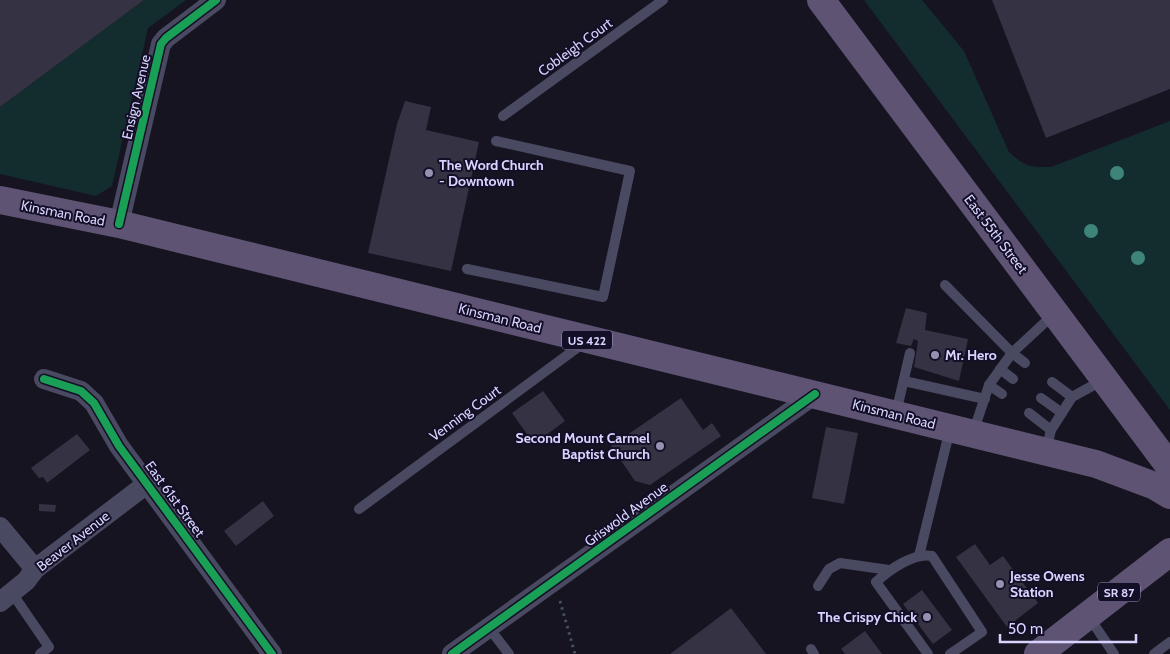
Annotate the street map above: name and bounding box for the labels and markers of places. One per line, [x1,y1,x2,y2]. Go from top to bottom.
place label: The Word Church - Downtown [439,156,544,190]
marker: The Word Church - Downtown [423,167,435,179]
place label: Mr. Hero [945,346,997,364]
marker: Mr. Hero [929,349,941,361]
place label: Second Mount Carmel Baptist Church [516,429,650,463]
marker: Second Mount Carmel Baptist Church [654,440,666,452]
place label: Jesse Owens Station [1009,567,1085,601]
marker: Jesse Owens Station [994,578,1006,590]
place label: The Crispy Chick [818,608,917,626]
marker: The Crispy Chick [921,611,933,623]

